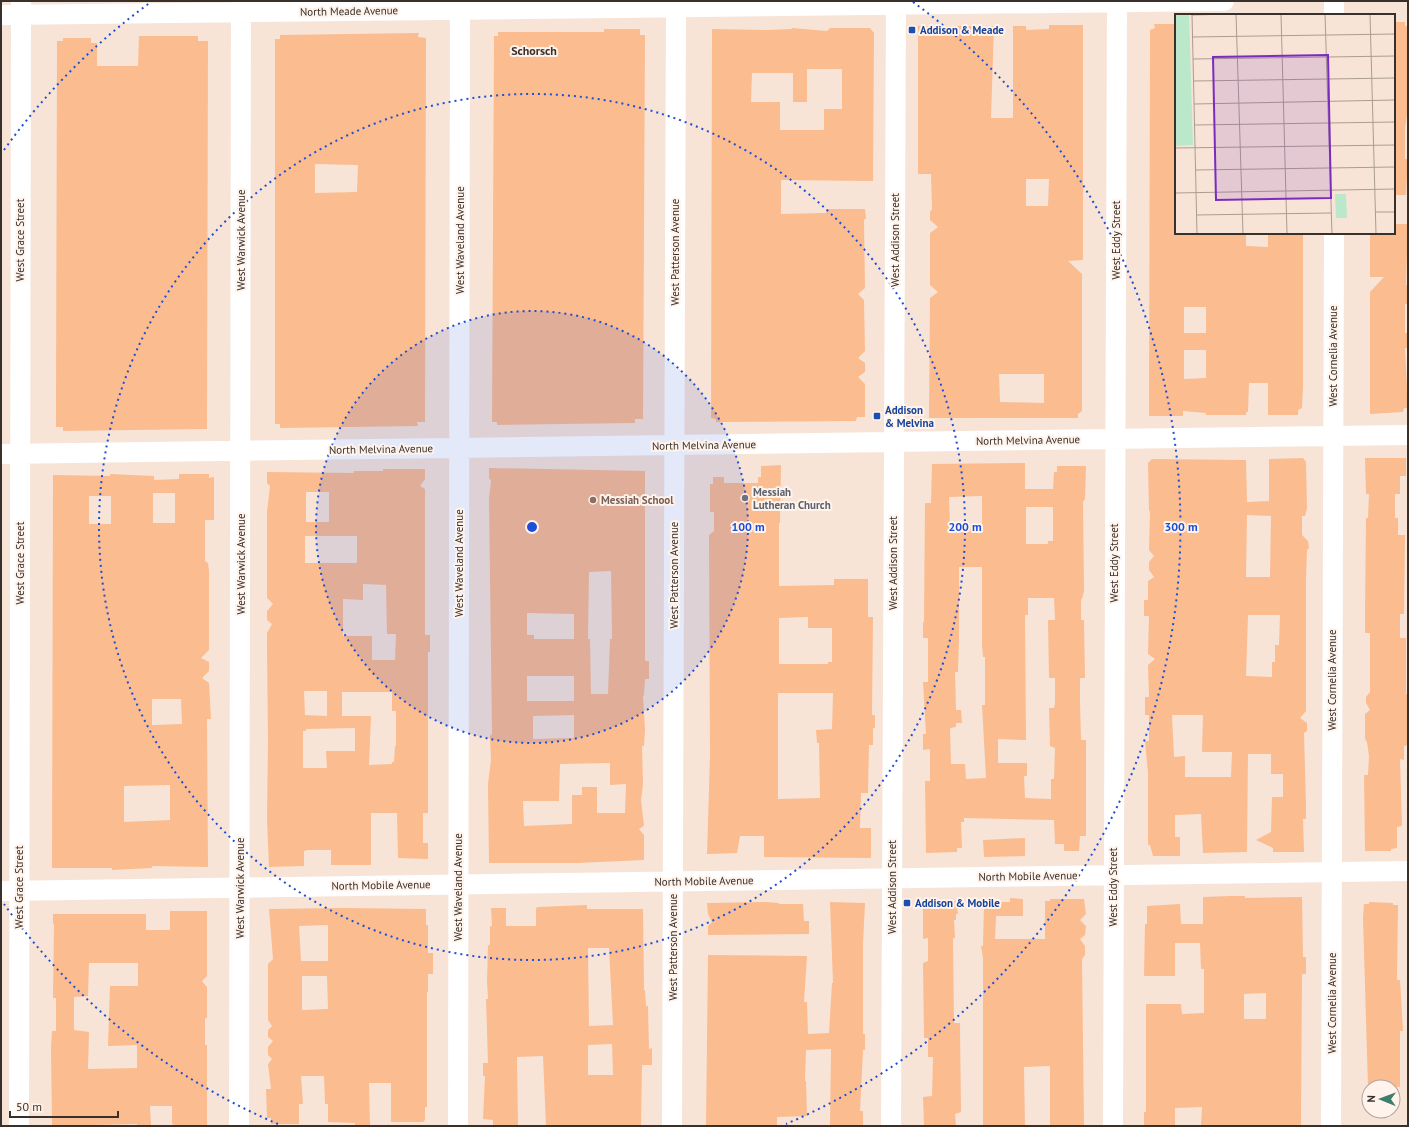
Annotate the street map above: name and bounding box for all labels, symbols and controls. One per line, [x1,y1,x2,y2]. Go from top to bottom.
street label: North Meade Avenue [300,3,399,19]
inset map [1175,14,1395,234]
place label: Addison & Meade [920,23,1004,37]
marker: Addison & Meade [907,25,917,35]
district label: Schorsch [511,43,557,58]
street label: West Waveland Avenue [453,186,467,294]
street label: West Warwick Avenue [234,189,248,291]
street label: West Addison Street [888,193,902,287]
street label: West Grace Street [13,198,27,281]
street label: West Patterson Avenue [668,198,682,305]
street label: West Eddy Street [1109,200,1123,280]
street label: West Cornelia Avenue [1326,305,1340,407]
place label: Addison & Melvina [885,403,934,430]
marker: Addison & Melvina [872,411,882,421]
street label: North Melvina Avenue [976,432,1081,448]
street label: North Melvina Avenue [652,437,757,453]
street label: North Melvina Avenue [329,441,434,457]
place label: Messiah Lutheran Church [753,485,831,512]
place label: Messiah School [601,493,674,507]
marker: Messiah Lutheran Church [740,493,750,503]
marker: Messiah School [588,495,598,505]
street label: West Waveland Avenue [452,509,466,617]
street label: West Warwick Avenue [234,513,248,615]
street label: West Addison Street [886,516,900,610]
text: 100 m [731,519,765,534]
text: 200 m [948,519,982,534]
text: 300 m [1164,519,1198,534]
centre of rings [525,520,539,534]
street label: West Grace Street [13,521,27,604]
street label: West Patterson Avenue [667,521,681,628]
street label: West Eddy Street [1107,523,1121,603]
street label: West Cornelia Avenue [1325,629,1339,731]
street label: West Waveland Avenue [451,833,465,941]
street label: West Warwick Avenue [233,837,247,939]
street label: West Addison Street [885,840,899,934]
street label: West Grace Street [12,845,26,928]
street label: West Eddy Street [1106,847,1120,927]
street label: North Mobile Avenue [978,868,1078,884]
street label: North Mobile Avenue [654,873,754,889]
street label: North Mobile Avenue [331,877,431,893]
street label: West Patterson Avenue [666,893,680,1000]
place label: Addison & Mobile [915,896,1000,910]
marker: Addison & Mobile [902,898,912,908]
street label: West Cornelia Avenue [1325,952,1339,1054]
north arrow [1361,1079,1401,1119]
scale bar [10,1093,118,1119]
text: N [1364,1095,1378,1103]
text: 50 m [16,1099,42,1114]

